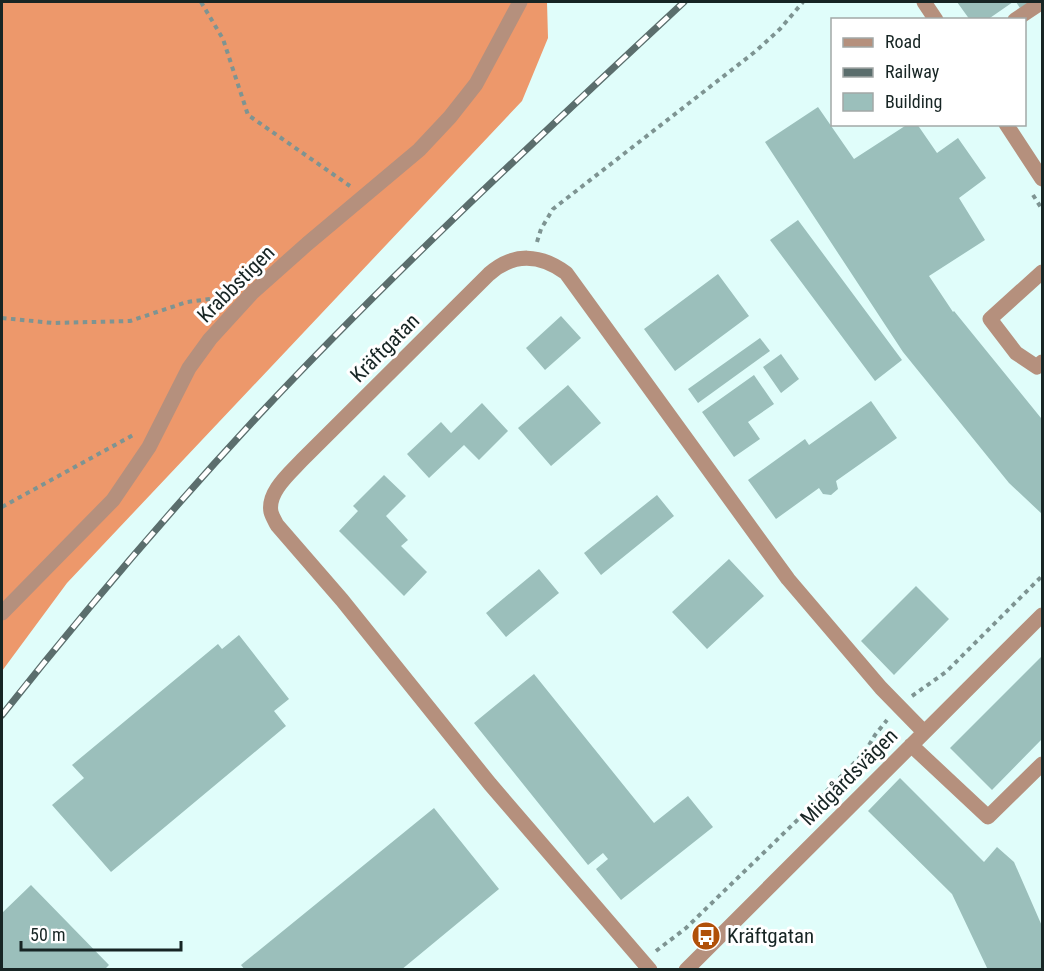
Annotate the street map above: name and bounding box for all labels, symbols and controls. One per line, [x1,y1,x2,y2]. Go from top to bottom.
legend [831,18,1026,126]
text: Road [885,31,921,52]
text: Railway [885,61,940,82]
text: Building [885,91,942,112]
street label: Krabbstigen [192,240,280,328]
street label: Kräftgatan [346,309,424,387]
street label: Midgårdsvägen [796,724,902,830]
scale bar [21,914,182,952]
bus stop icon: Kräftgatan [690,920,722,952]
text: 50 m [30,924,65,945]
place label: Kräftgatan [727,924,814,948]

